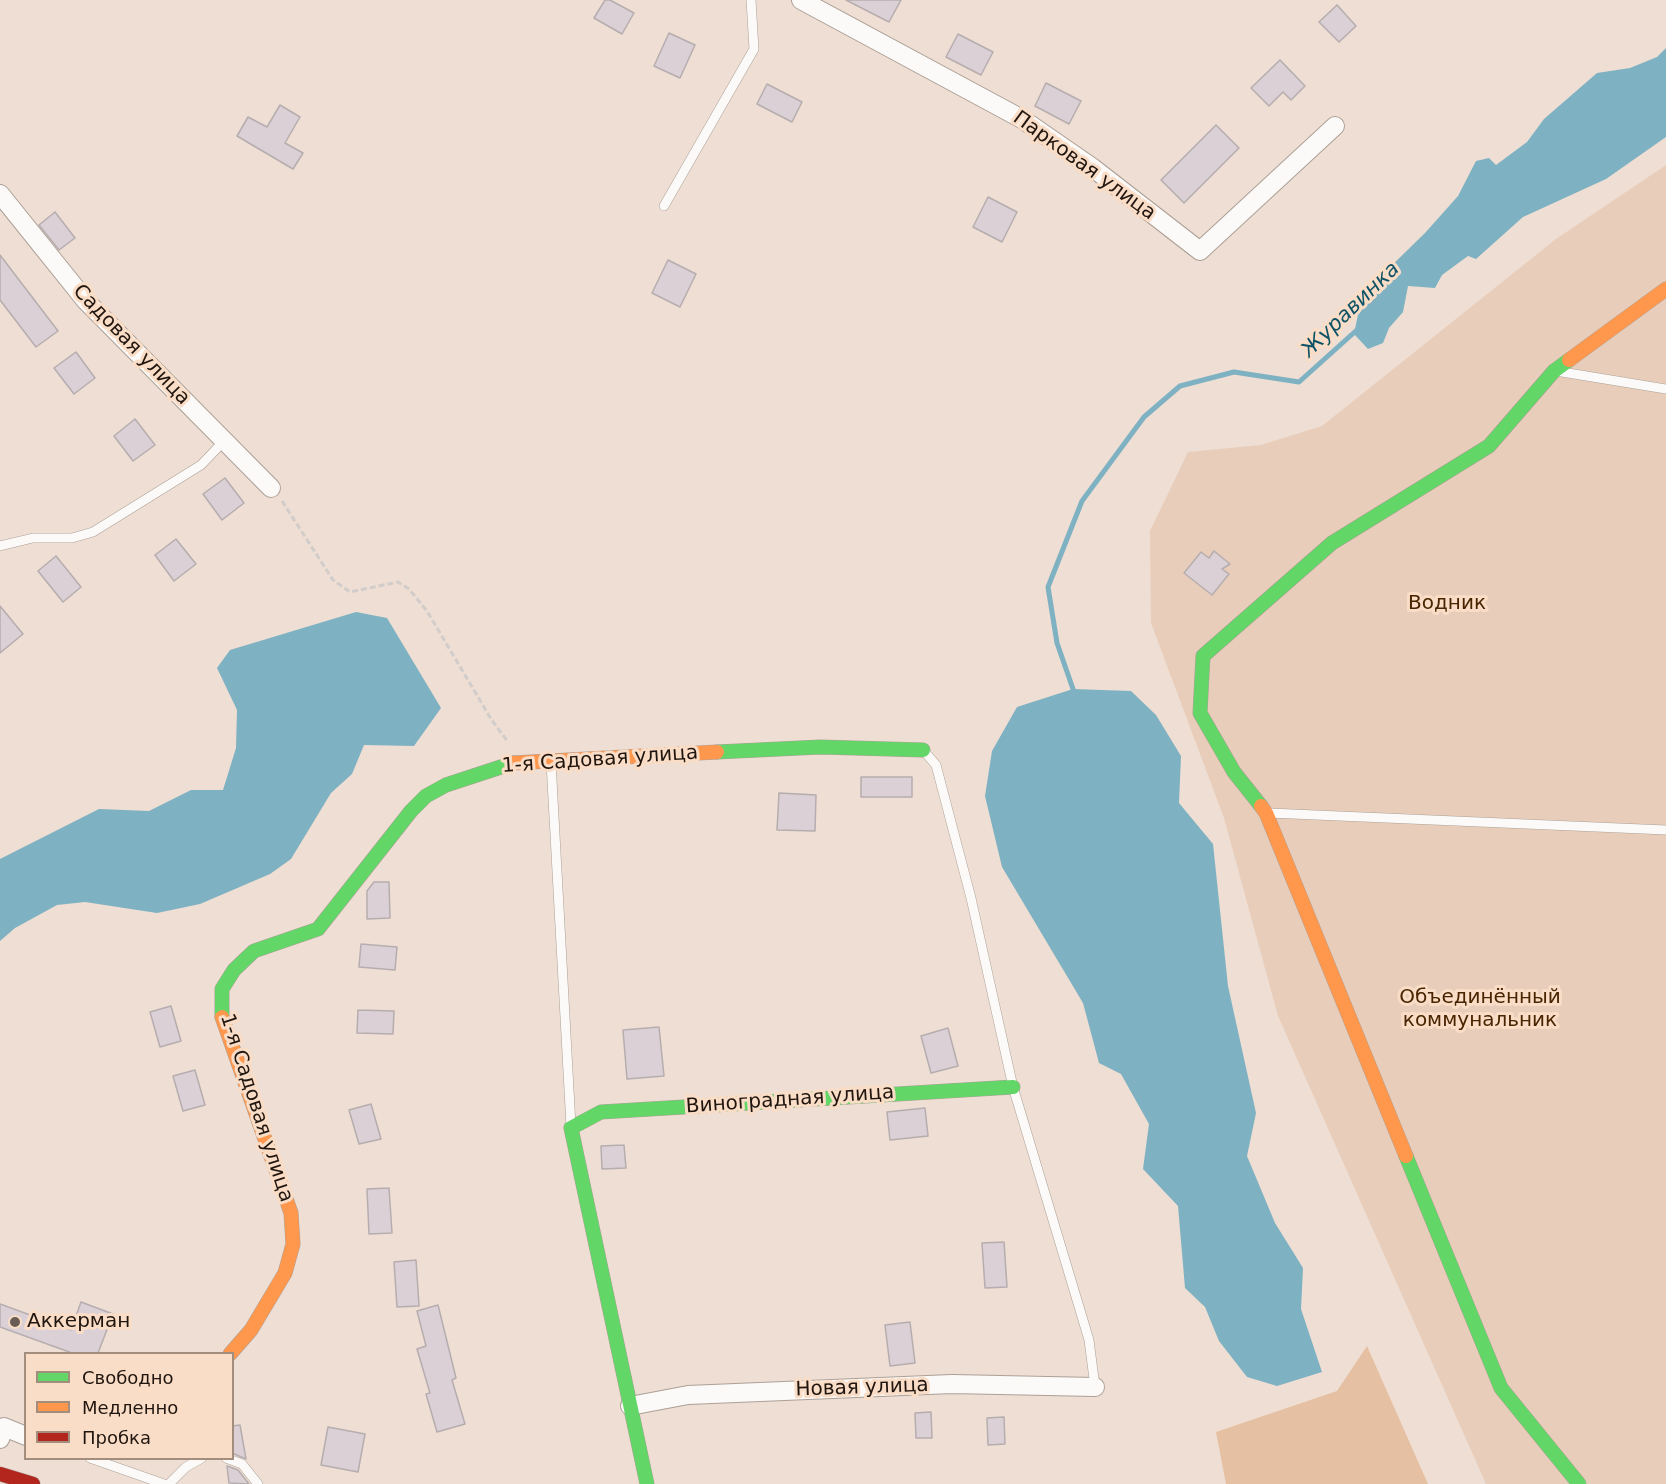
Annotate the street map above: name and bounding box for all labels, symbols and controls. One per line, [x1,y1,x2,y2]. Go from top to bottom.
street label: Парковая улица [1008,106,1160,226]
water label: Журавинка [1297,257,1405,363]
street label: Садовая улица [67,280,195,410]
park label: Водник [1408,592,1486,616]
street label: 1-я Садовая улица [501,741,699,779]
park label: Объединённый коммунальник [1399,986,1561,1033]
street label: 1-я Садовая улица [214,1011,298,1205]
street label: Виноградная улица [685,1081,895,1119]
place label: Аккерман [27,1310,130,1334]
marker: Аккерман [8,1315,22,1329]
legend [24,1352,234,1460]
text: Свободно [82,1367,174,1388]
street label: Новая улица [795,1374,929,1402]
text: Медленно [82,1397,178,1418]
text: Пробка [82,1427,151,1448]

